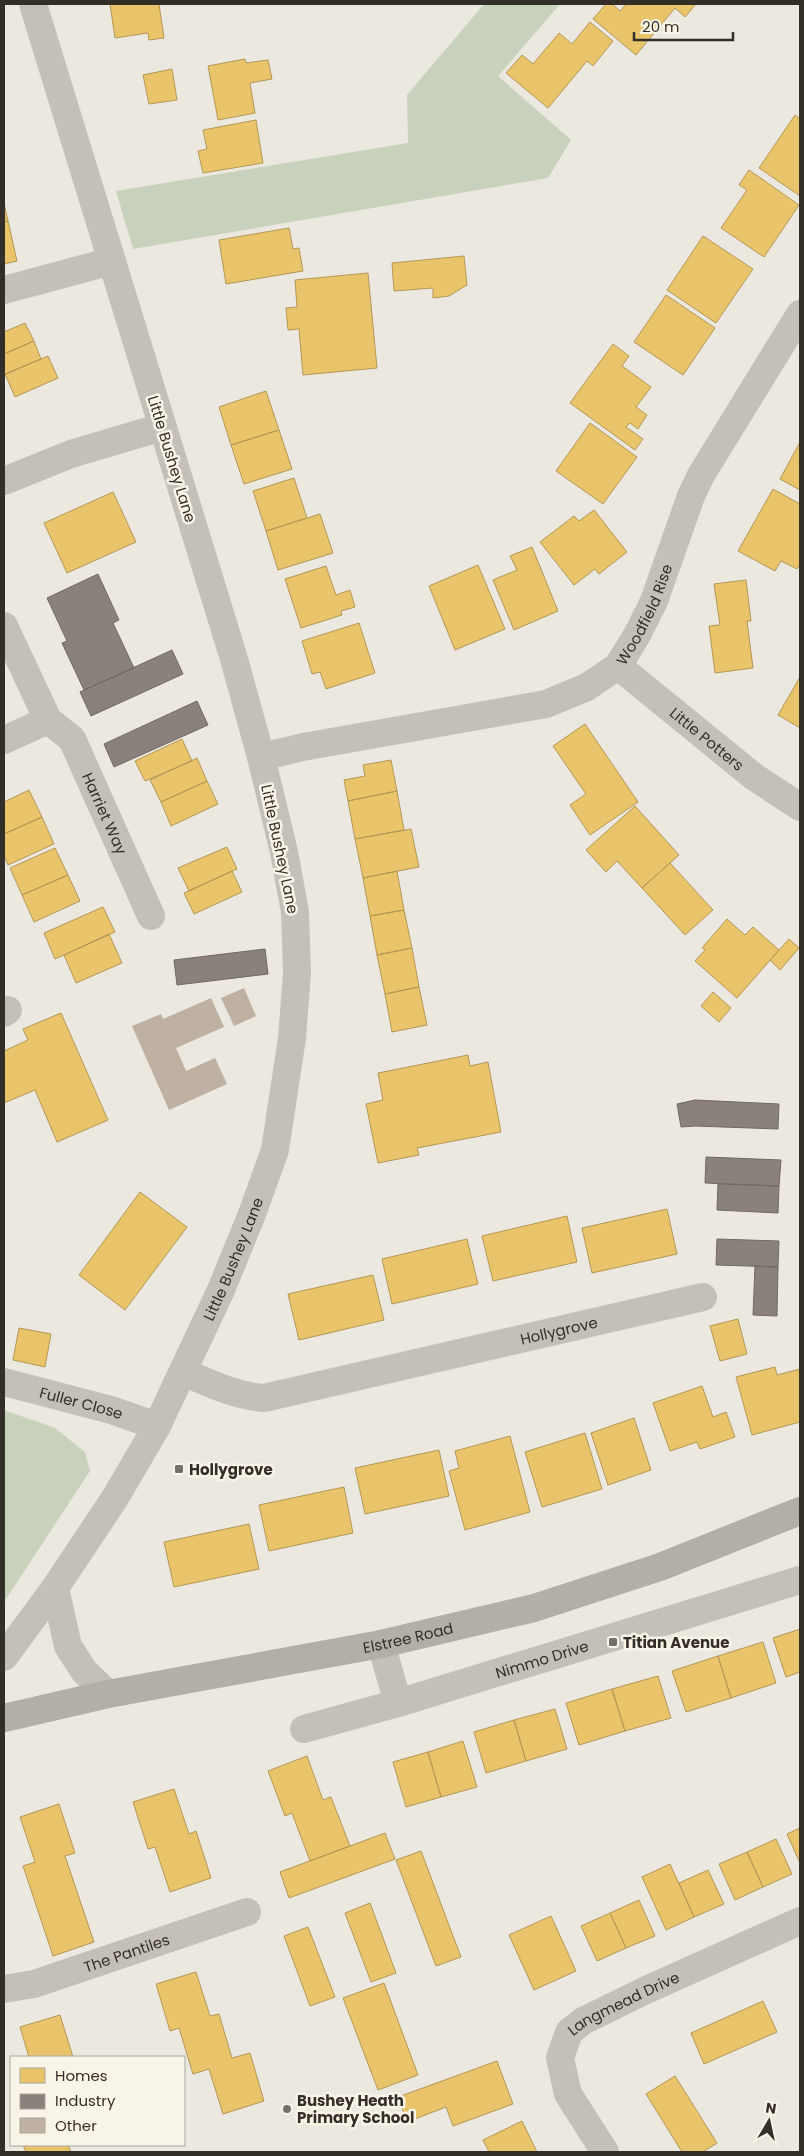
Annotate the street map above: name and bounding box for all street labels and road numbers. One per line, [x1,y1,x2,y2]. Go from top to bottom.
street label: Little Bushey Lane [143,393,201,525]
street label: Woodfield Rise [611,561,677,669]
street label: Little Potters [666,702,749,775]
street label: Harriet Way [78,769,133,858]
street label: Little Bushey Lane [256,782,304,916]
street label: Little Bushey Lane [198,1194,268,1324]
street label: Hollygrove [518,1311,600,1349]
street label: Fuller Close [37,1381,126,1424]
street label: Elstree Road [361,1617,455,1658]
street label: Nimmo Drive [493,1635,591,1683]
street label: The Pantiles [81,1928,172,1977]
street label: Langmead Drive [563,1966,683,2040]

